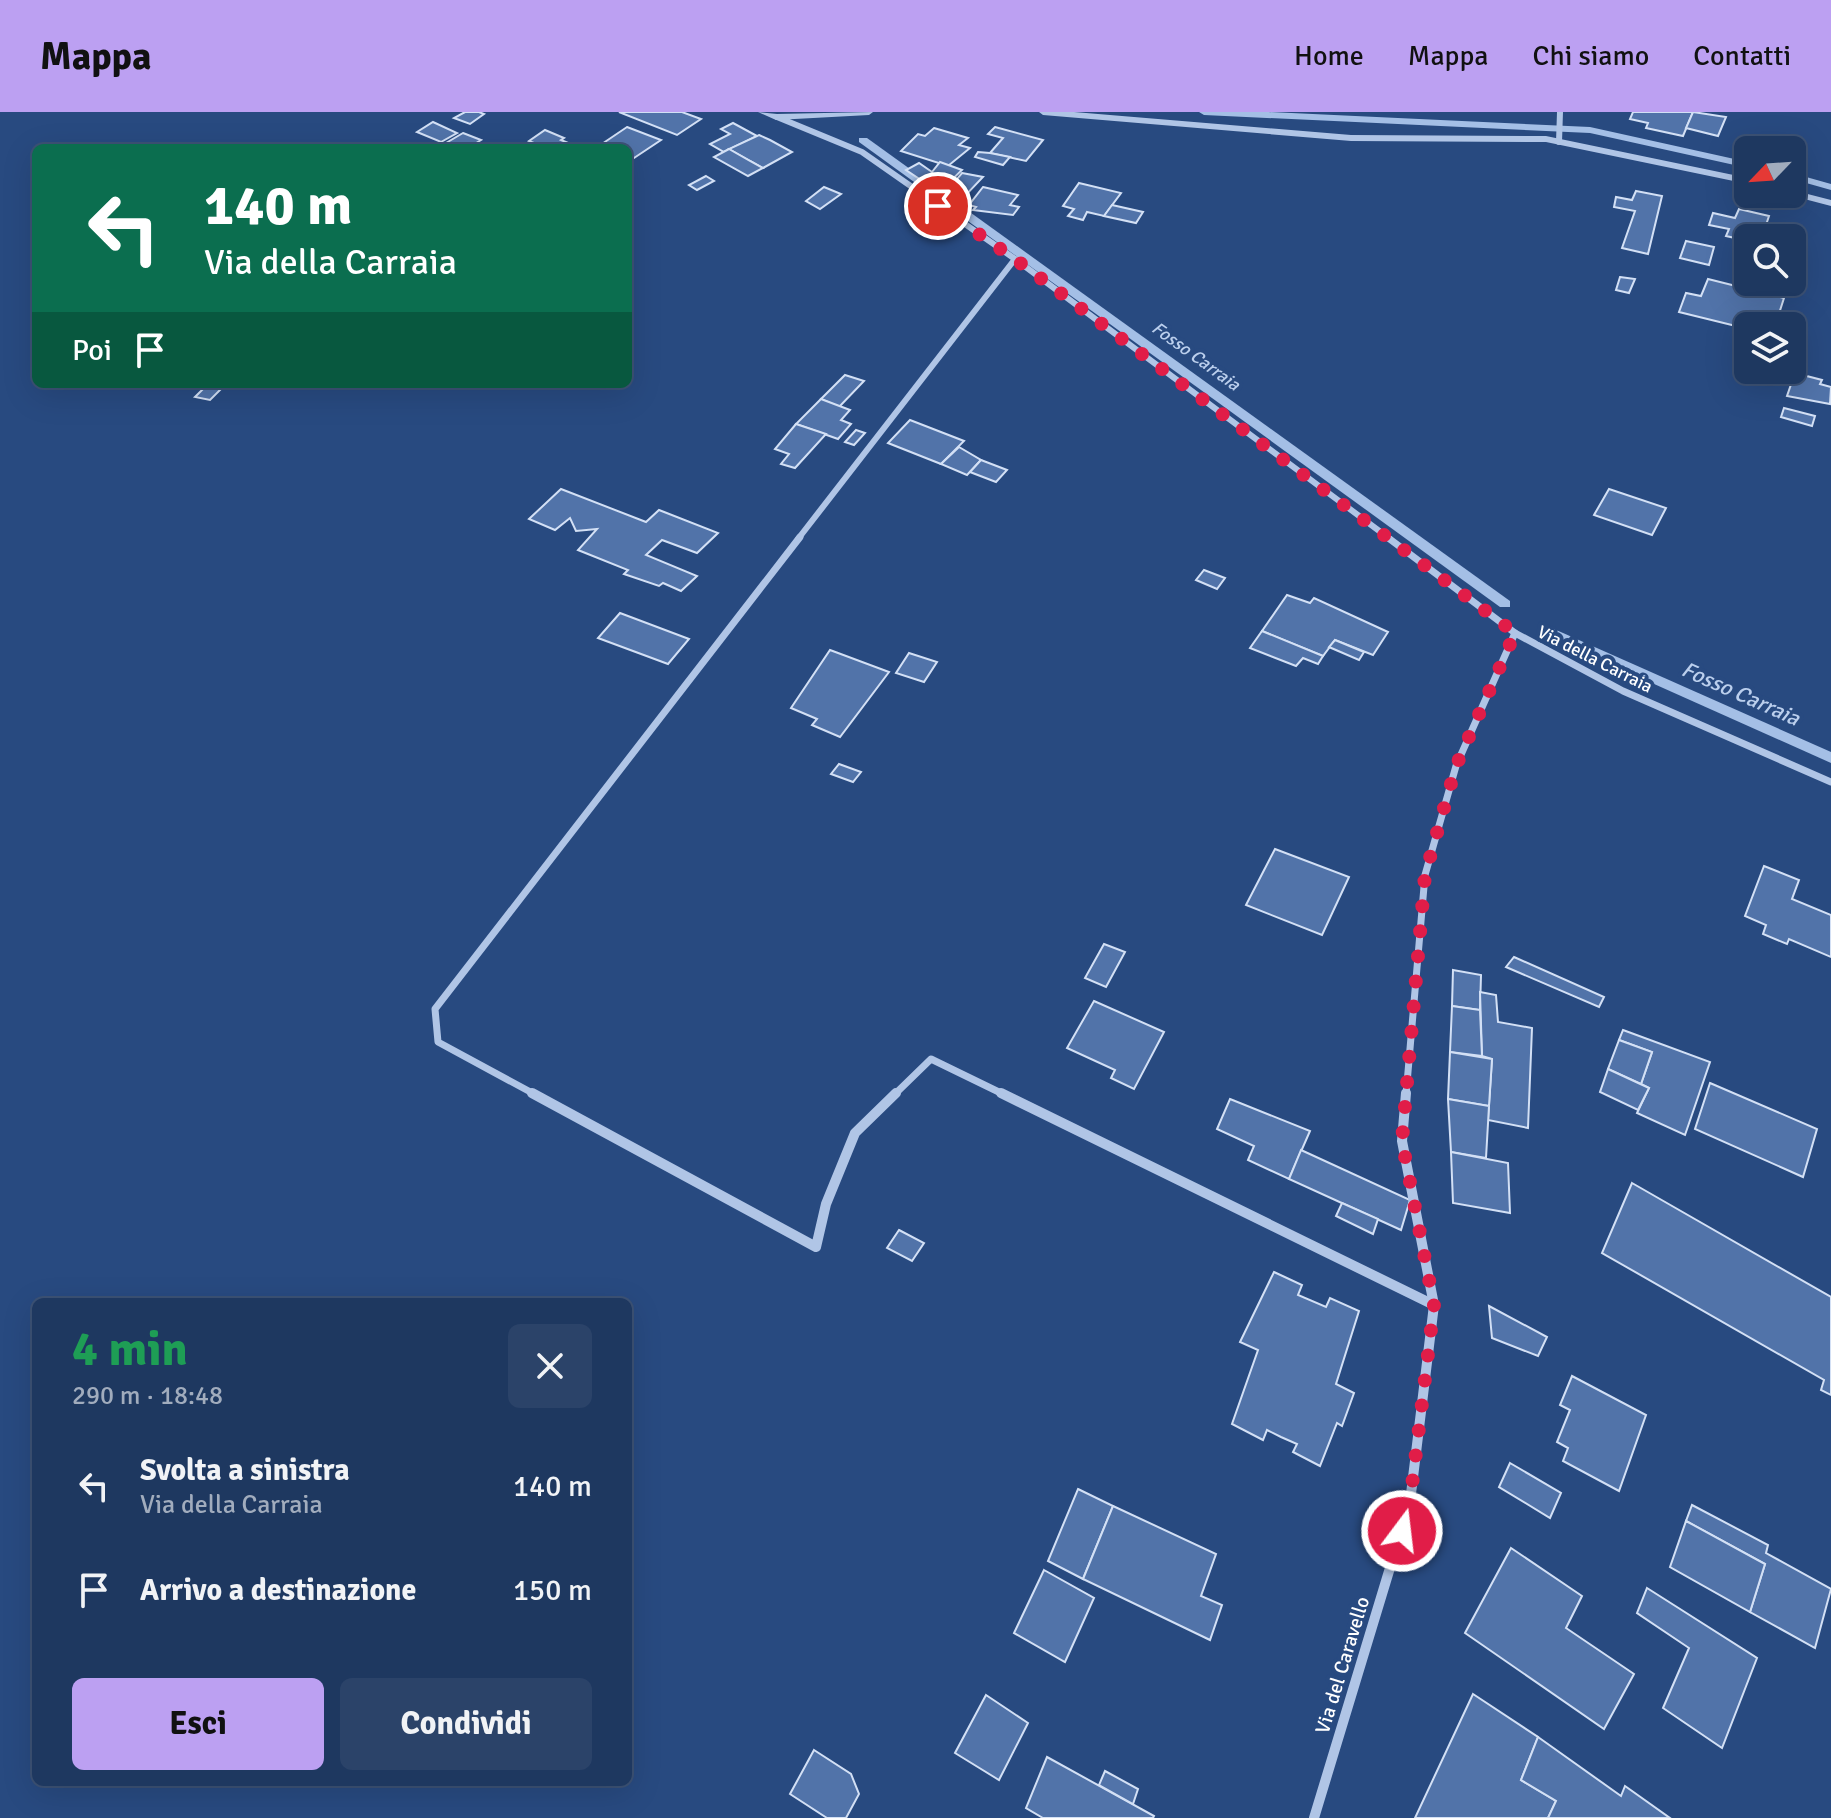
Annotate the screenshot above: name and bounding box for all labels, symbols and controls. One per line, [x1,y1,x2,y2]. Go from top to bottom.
text: Mappa [40,33,152,80]
text: Home [1294,39,1364,73]
text: Mappa [1408,39,1489,73]
text: Chi siamo [1533,39,1649,73]
text: Contatti [1693,39,1791,73]
north arrow [1734,136,1806,208]
map controls [1734,136,1806,384]
text: 140 m [204,171,352,240]
pin [904,172,972,240]
icon: left [72,176,176,280]
icon: arrive [916,184,960,228]
button: search [1734,224,1806,296]
text: Via della Carraia [204,240,457,285]
button: layers [1734,312,1806,384]
water label: Fosso Carraia [1148,317,1245,396]
icon: arrive [128,328,172,372]
text: Poi [72,332,112,369]
street label: Via della Carraia [1534,620,1656,698]
water label: Fosso Carraia [1678,655,1805,732]
text: 4 min [72,1320,188,1379]
button: close [508,1324,592,1408]
text: 290 m · 18:48 [72,1380,223,1412]
text: Svolta a sinistra [140,1452,350,1489]
icon: left [72,1464,116,1508]
text: 140 m [513,1468,592,1505]
text: Via della Carraia [140,1489,323,1521]
position arrow [1360,1489,1444,1573]
icon: arrive [72,1568,116,1612]
text: Arrivo a destinazione [140,1572,416,1609]
text: 150 m [513,1572,592,1609]
street label: Via del Caravello [1310,1594,1375,1737]
button: Esci [72,1678,324,1770]
button: Condividi [340,1678,592,1770]

